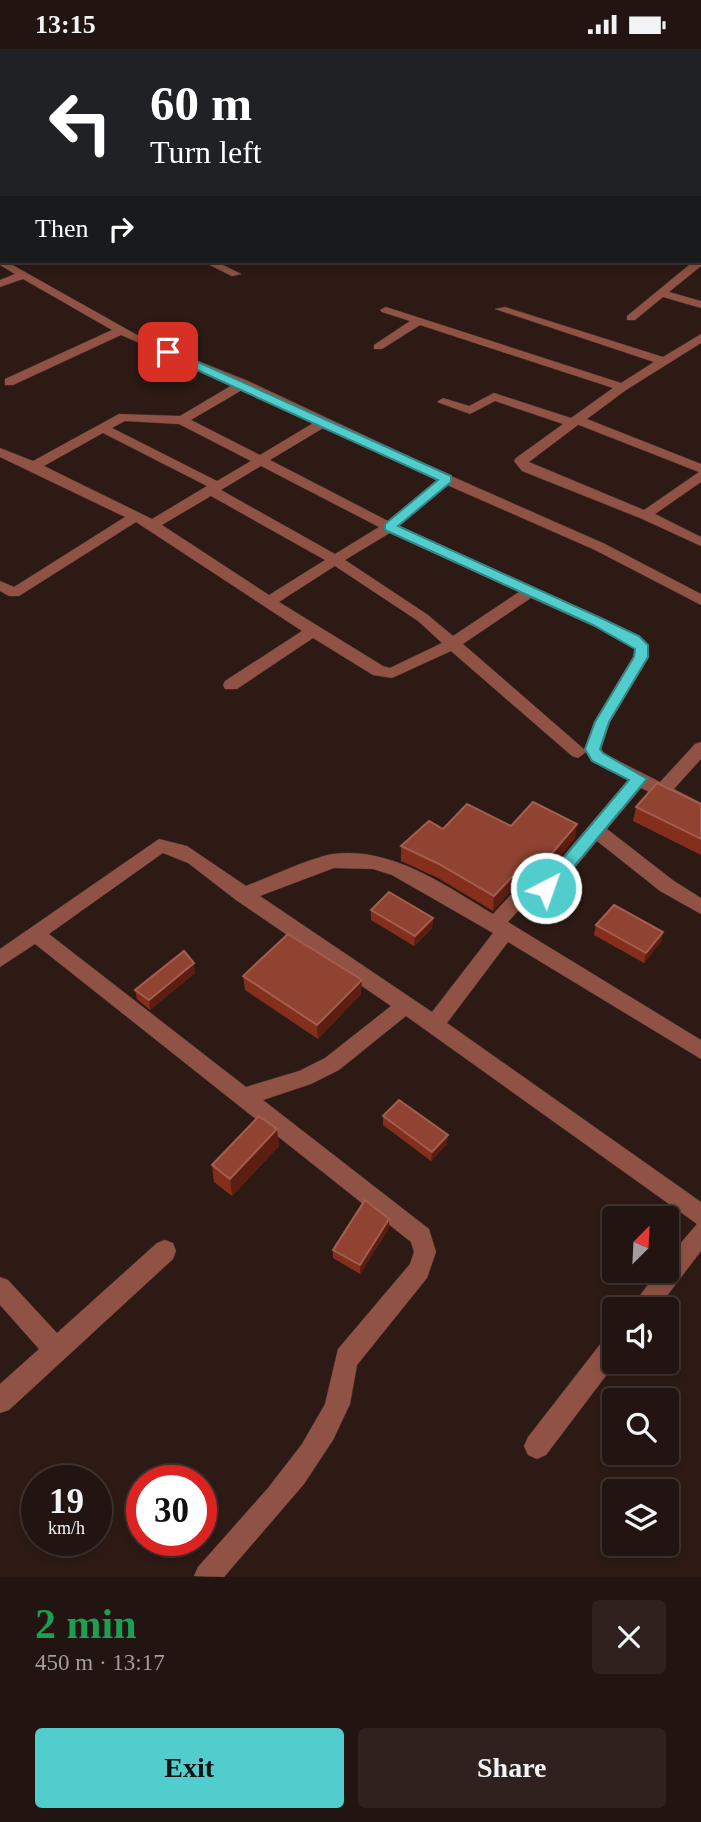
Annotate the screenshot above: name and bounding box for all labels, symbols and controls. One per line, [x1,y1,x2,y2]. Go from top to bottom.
text: 13:15 [35,10,96,39]
text: 60 m [150,76,252,131]
icon: left [35,77,126,168]
text: Turn left [150,134,262,170]
icon: right [102,210,140,248]
text: Then [35,214,88,243]
pin [138,322,198,382]
icon: arrive [149,333,187,371]
position arrow [509,851,583,925]
north arrow [602,1206,679,1283]
map controls [602,1206,679,1556]
button: sound [602,1297,679,1374]
button: search [602,1388,679,1465]
speed limit sign: 30 [126,1465,217,1556]
button: layers [602,1479,679,1556]
text: 19 [49,1482,84,1521]
text: km/h [48,1518,85,1538]
button: close [592,1600,666,1674]
text: 2 min [35,1601,137,1647]
text: 450 m · 13:17 [35,1650,165,1675]
button: Exit [35,1728,344,1808]
button: Share [358,1728,666,1808]

